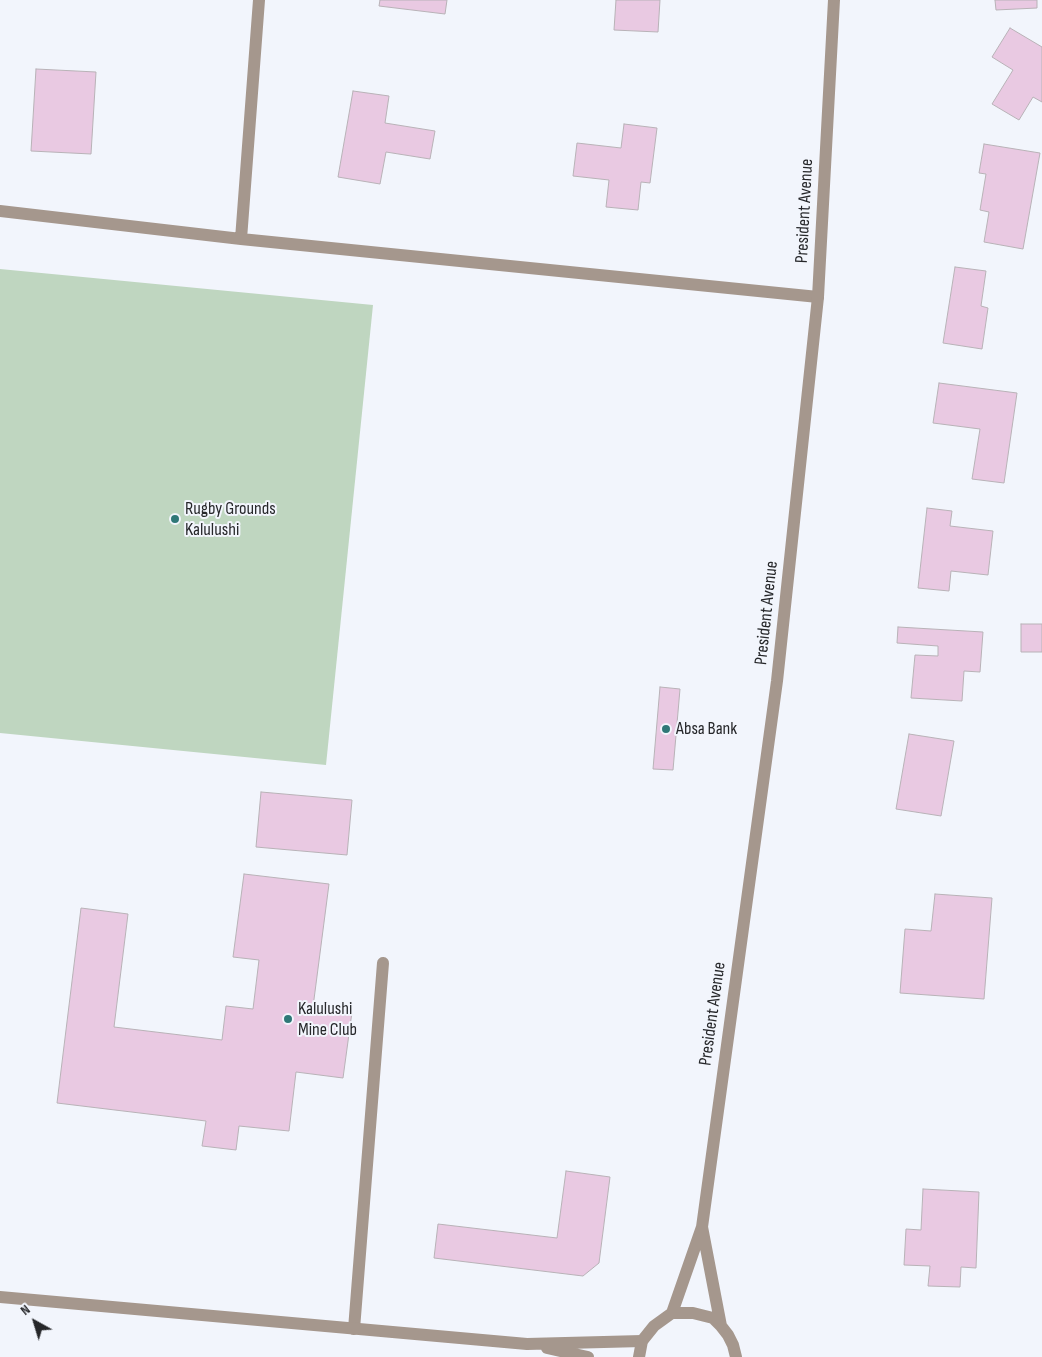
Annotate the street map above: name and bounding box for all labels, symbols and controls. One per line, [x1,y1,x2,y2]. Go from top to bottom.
street label: President Avenue [791,158,819,264]
place label: Rugby Grounds Kalulushi [185,498,276,540]
marker: Rugby Grounds Kalulushi [169,513,181,525]
street label: President Avenue [751,560,783,666]
place label: Absa Bank [676,718,737,740]
marker: Absa Bank [660,723,672,735]
street label: President Avenue [695,961,731,1067]
place label: Kalulushi Mine Club [298,998,357,1040]
marker: Kalulushi Mine Club [282,1013,294,1025]
north arrow [10,1297,60,1347]
text: N [17,1301,33,1319]

